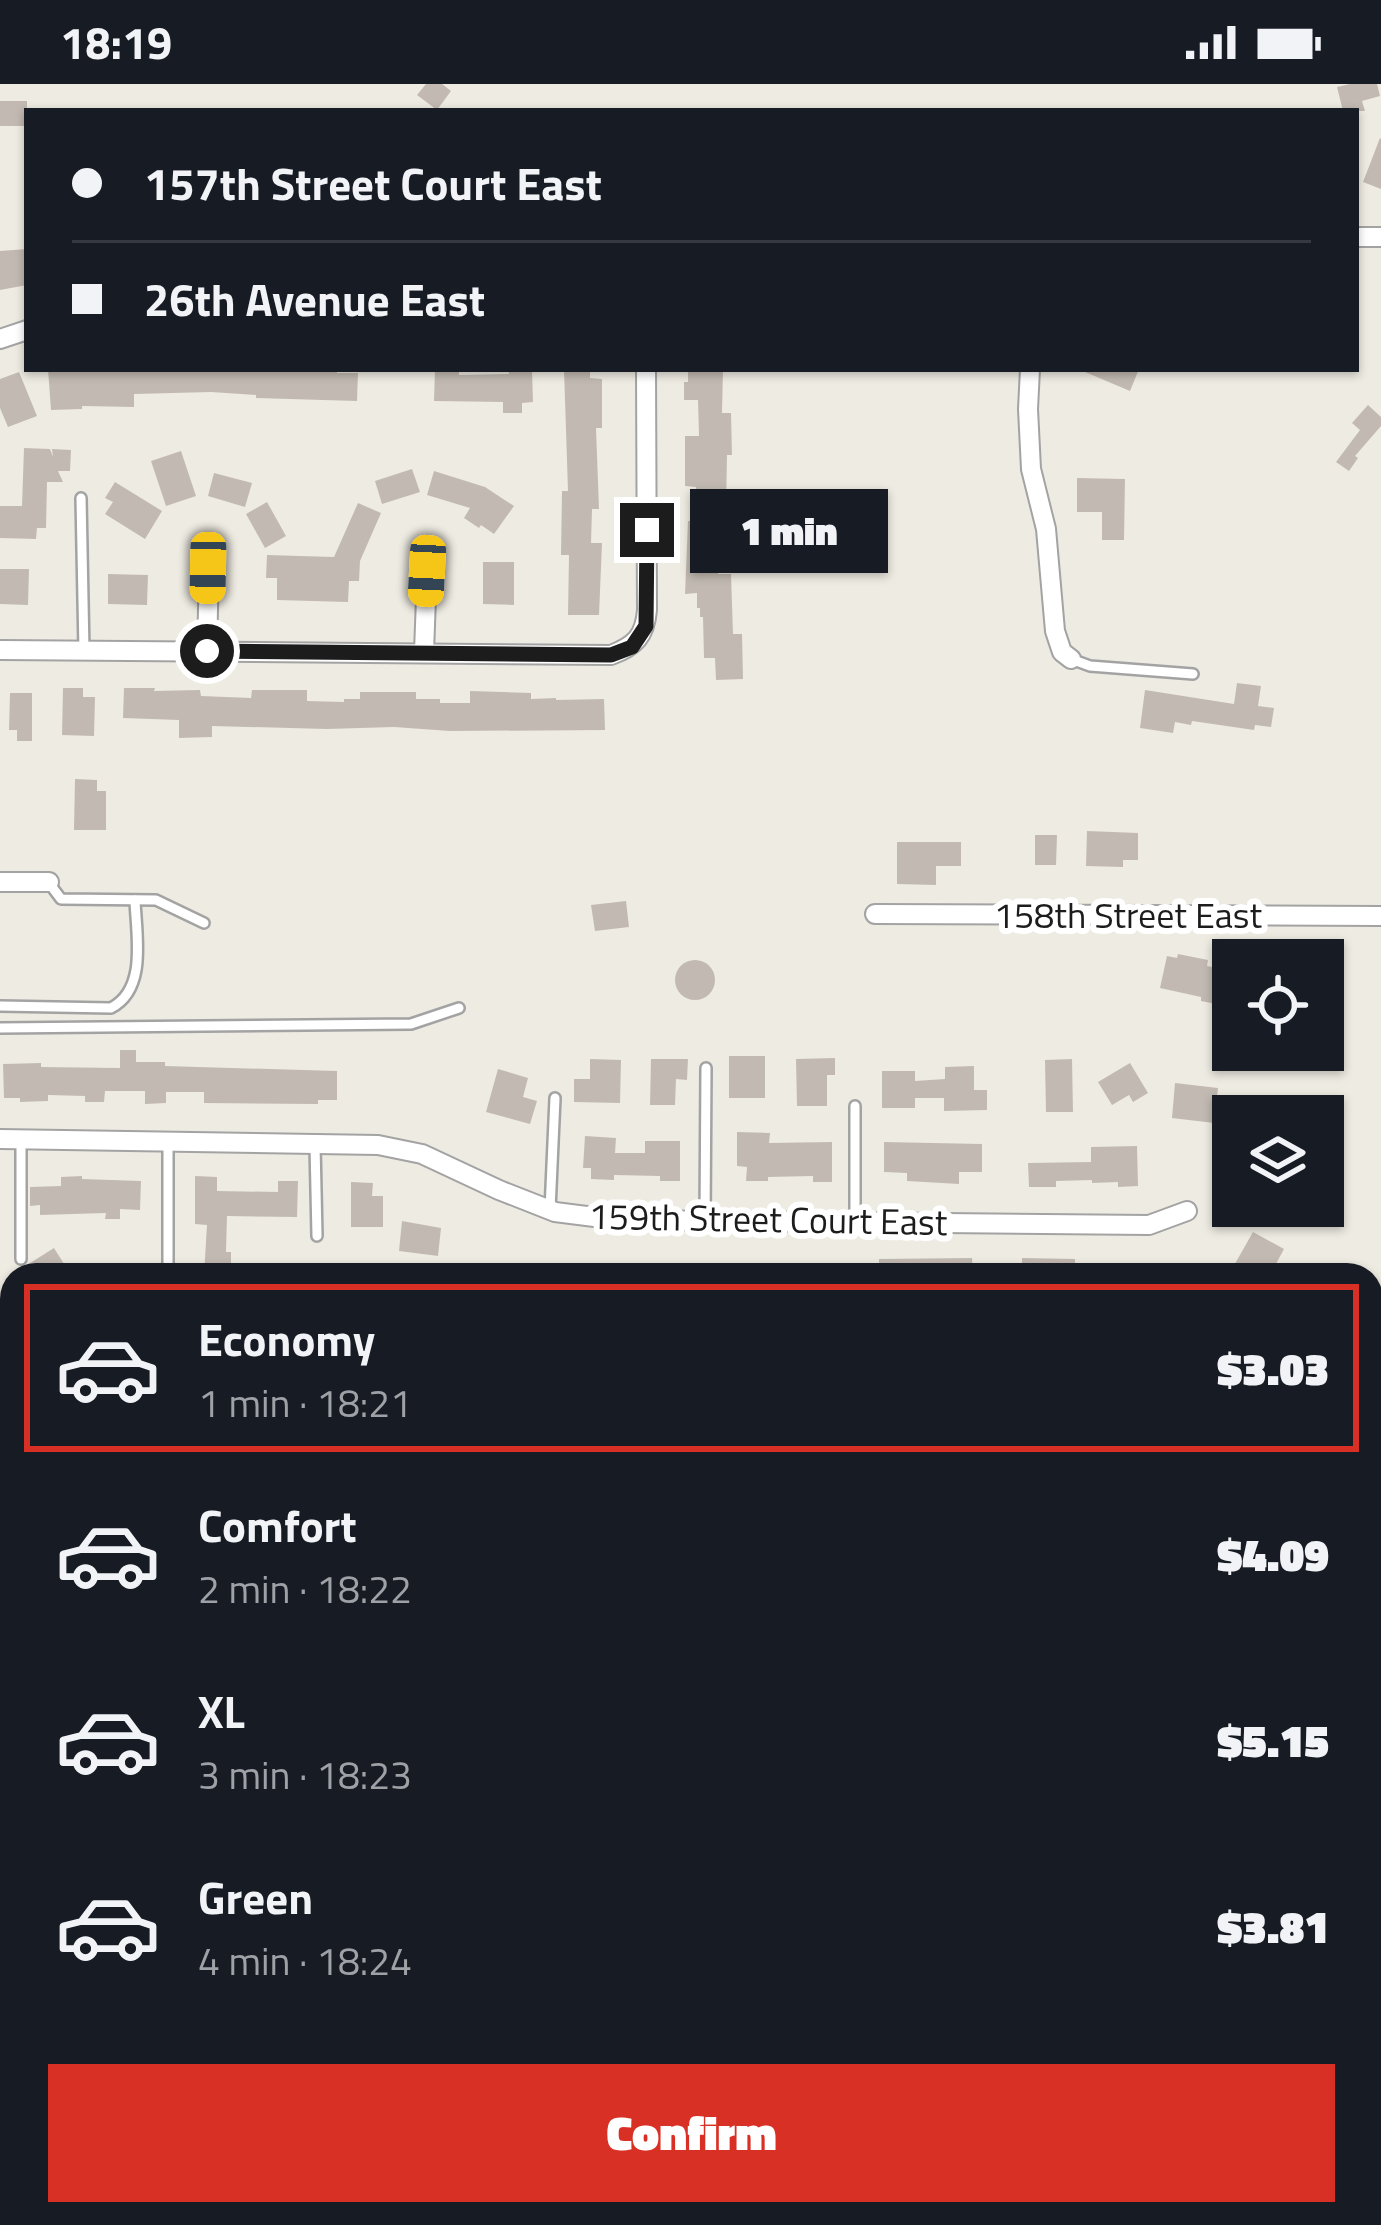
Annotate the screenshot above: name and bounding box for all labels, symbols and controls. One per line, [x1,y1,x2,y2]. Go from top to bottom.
text: 18:19 [60,8,172,76]
text: 157th Street Court East [144,149,602,217]
text: 26th Avenue East [144,265,485,333]
callout: 1 min [689,488,887,572]
text: 1 min [741,501,837,560]
route end [620,503,674,557]
car [189,532,227,604]
car [407,534,447,608]
route start [180,624,234,678]
street label: 158th Street East [994,887,1263,942]
map controls [1212,939,1344,1227]
button: locate [1212,939,1344,1071]
button: layers [1212,1095,1344,1227]
street label: 159th Street Court East [588,1188,948,1249]
text: Economy [198,1305,375,1373]
icon: car [54,1314,162,1422]
text: $3.03 [1217,1334,1329,1402]
text: 1 min · 18:21 [198,1373,412,1432]
text: Comfort [198,1491,357,1559]
icon: car [54,1500,162,1608]
text: $4.09 [1217,1520,1329,1588]
text: 2 min · 18:22 [198,1559,412,1618]
text: XL [198,1677,245,1745]
icon: car [54,1686,162,1794]
text: $5.15 [1217,1706,1329,1774]
text: 3 min · 18:23 [198,1745,412,1804]
text: Green [198,1863,313,1931]
icon: car [54,1872,162,1980]
text: $3.81 [1217,1892,1329,1960]
text: 4 min · 18:24 [198,1931,412,1990]
button: Confirm [48,2064,1335,2202]

